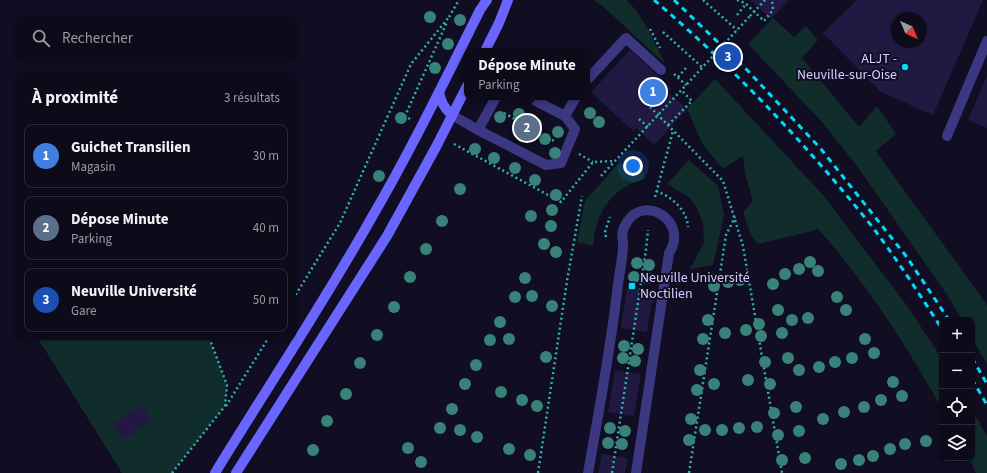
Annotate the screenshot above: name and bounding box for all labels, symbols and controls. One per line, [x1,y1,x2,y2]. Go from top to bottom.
north arrow [891,12,927,48]
search box [16,16,296,60]
icon: search [30,27,52,49]
text: Rechercher [62,28,133,49]
pin: 3 [715,42,741,72]
popup [464,48,590,100]
place label: ALJT - Neuville-sur-Oise [797,49,897,85]
text: Dépose Minute [478,55,576,76]
marker: ALJT - Neuville-sur-Oise [900,62,910,72]
text: Parking [478,76,519,94]
pin: 1 [640,77,666,107]
text: À proximité [32,86,118,110]
text: 3 résultats [224,89,280,107]
pin: 2 [514,113,540,143]
text: Guichet Transilien [71,137,191,158]
text: 1 [43,147,49,165]
text: 30 m [253,147,279,165]
your location [623,156,643,176]
text: Magasin [71,158,116,176]
text: Dépose Minute [71,209,168,230]
text: 2 [43,219,49,237]
text: 40 m [253,219,279,237]
text: Parking [71,230,112,248]
place label: Neuville Université Noctilien [640,268,750,304]
text: Neuville Université [71,281,197,302]
marker: Neuville Université Noctilien [627,281,637,291]
text: 3 [43,291,49,309]
text: 50 m [253,291,279,309]
text: Gare [71,302,96,320]
map controls [939,317,975,461]
button: + [939,317,975,353]
button: − [939,353,975,389]
button: locate [939,389,975,425]
button: layers [939,425,975,461]

